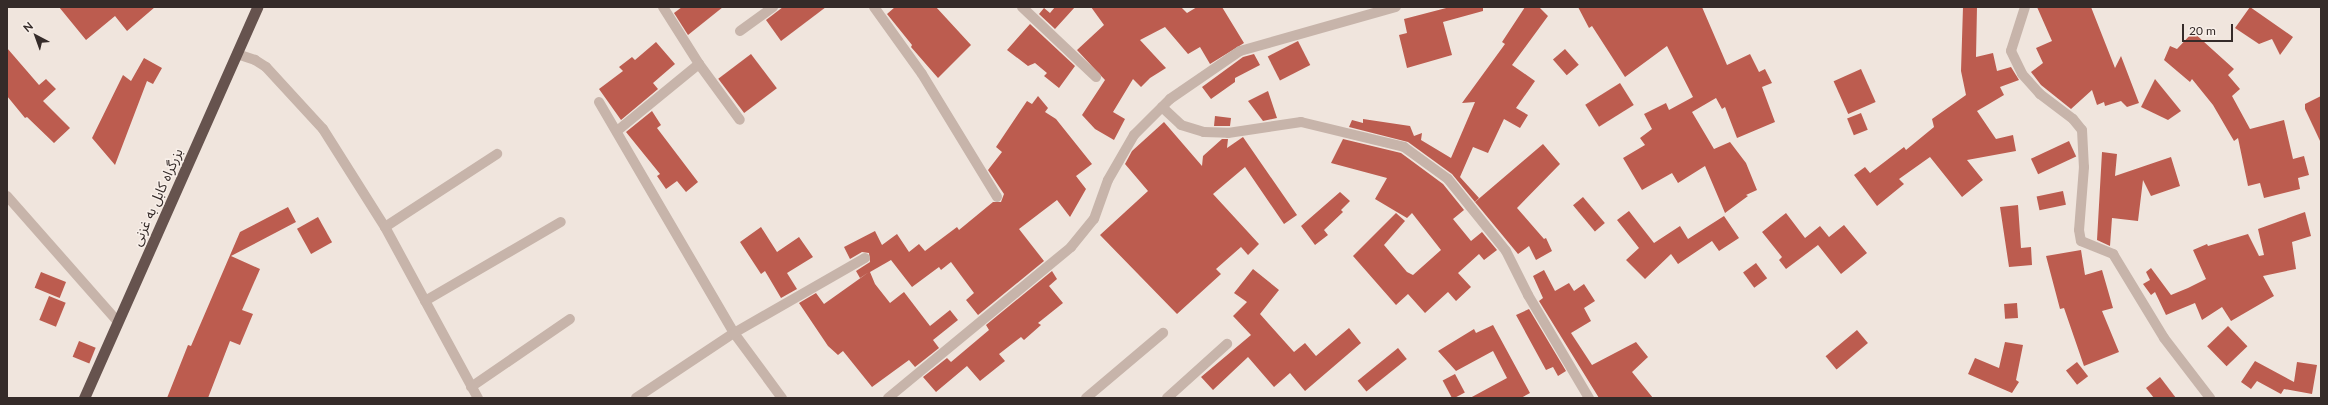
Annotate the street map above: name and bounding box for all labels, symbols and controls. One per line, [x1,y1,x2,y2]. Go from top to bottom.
north arrow [16,16,56,56]
scale bar [2184,16,2235,42]
text: N [20,19,35,34]
text: 20 m [2189,23,2216,38]
street label: بزرگراه کابل به غزنی [128,146,186,248]

